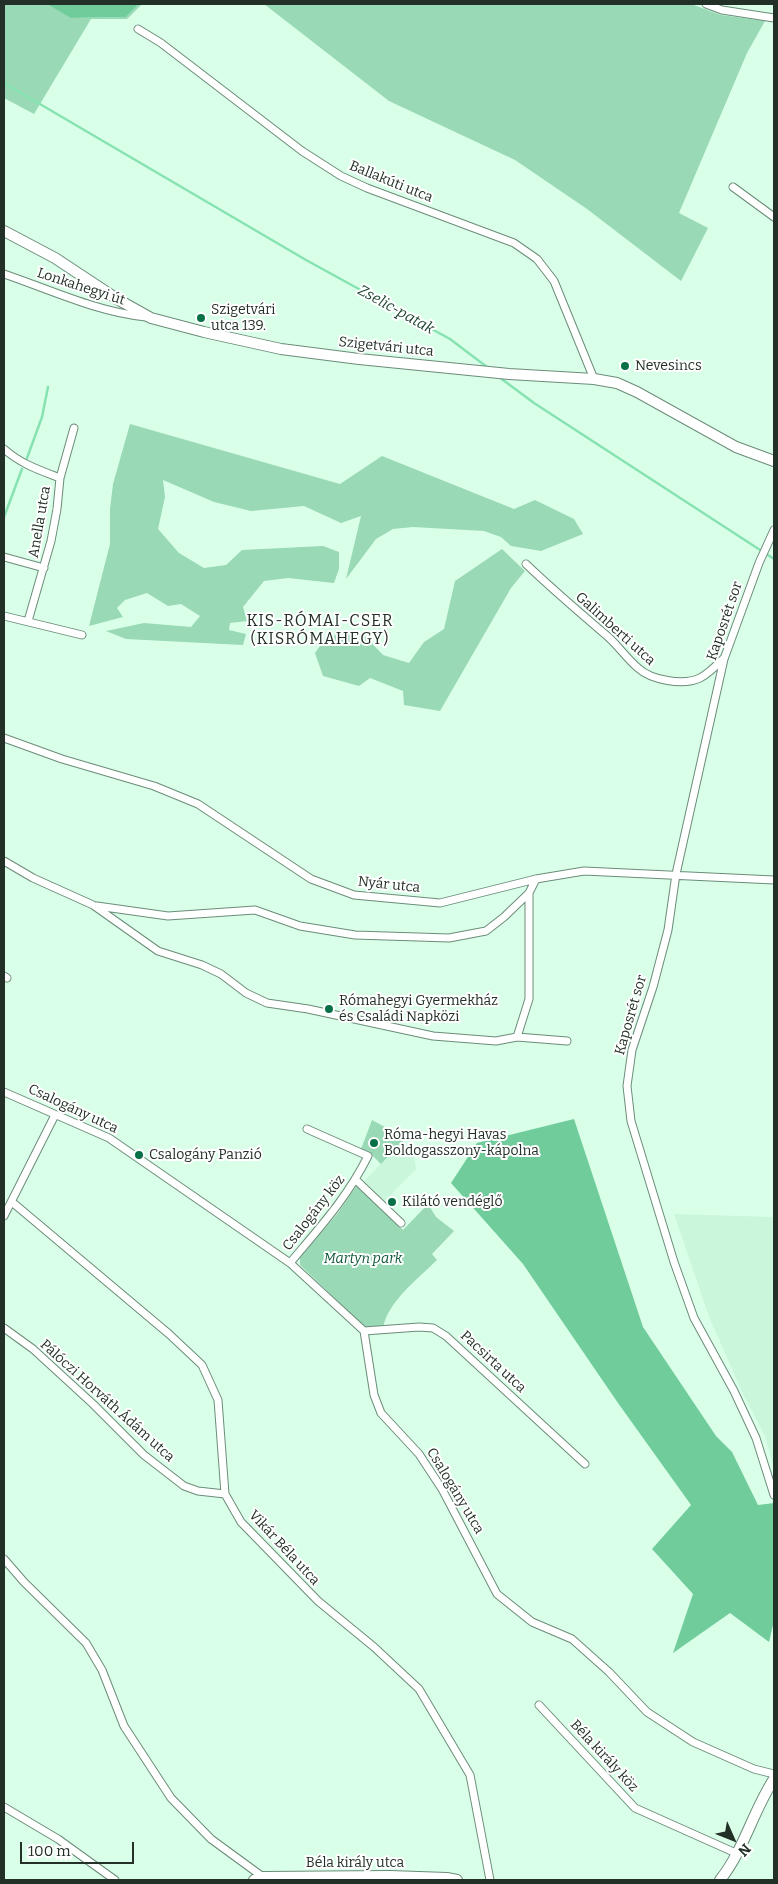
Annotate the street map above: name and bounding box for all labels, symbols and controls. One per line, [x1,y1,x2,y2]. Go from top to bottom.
street label: Ballakúti utca [347,158,435,206]
street label: Lonkahegyi út [35,265,127,309]
water label: Zselic-patak [355,282,437,338]
place label: Szigetvári utca 139. [211,302,275,334]
marker: Szigetvári utca 139. [195,312,207,324]
street label: Szigetvári utca [338,334,434,360]
place label: Nevesincs [635,358,702,374]
marker: Nevesincs [619,360,631,372]
street label: Anella utca [25,485,55,559]
street label: Kaposrét sor [704,579,746,663]
street label: Galimberti utca [572,589,658,669]
district label: KIS-RÓMAI-CSER (KISRÓMAHEGY) [245,612,395,650]
street label: Nyár utca [357,873,421,897]
street label: Kaposrét sor [612,973,650,1057]
place label: Rómahegyi Gyermekház és Családi Napközi [339,993,498,1026]
marker: Rómahegyi Gyermekház és Családi Napközi [323,1003,335,1015]
street label: Csalogány utca [25,1081,121,1137]
place label: Róma-hegyi Havas Boldogasszony-kápolna [384,1127,539,1160]
marker: Róma-hegyi Havas Boldogasszony-kápolna [368,1137,380,1149]
place label: Csalogány Panzió [149,1147,262,1163]
marker: Csalogány Panzió [133,1149,145,1161]
street label: Csalogány köz [279,1172,349,1254]
place label: Kilátó vendéglő [402,1194,502,1210]
marker: Kilátó vendéglő [386,1196,398,1208]
park label: Martyn park [324,1251,402,1267]
street label: Pacsirta utca [457,1327,529,1397]
street label: Pálóczi Horváth Ádám utca [36,1336,178,1466]
street label: Csalogány utca [423,1445,487,1537]
street label: Vikár Béla utca [245,1507,323,1589]
street label: Béla király köz [566,1716,642,1796]
north arrow [708,1814,758,1864]
scale bar [22,1832,136,1864]
text: N [734,1840,754,1860]
text: 100 m [28,1842,71,1860]
street label: Béla király utca [306,1855,404,1871]

